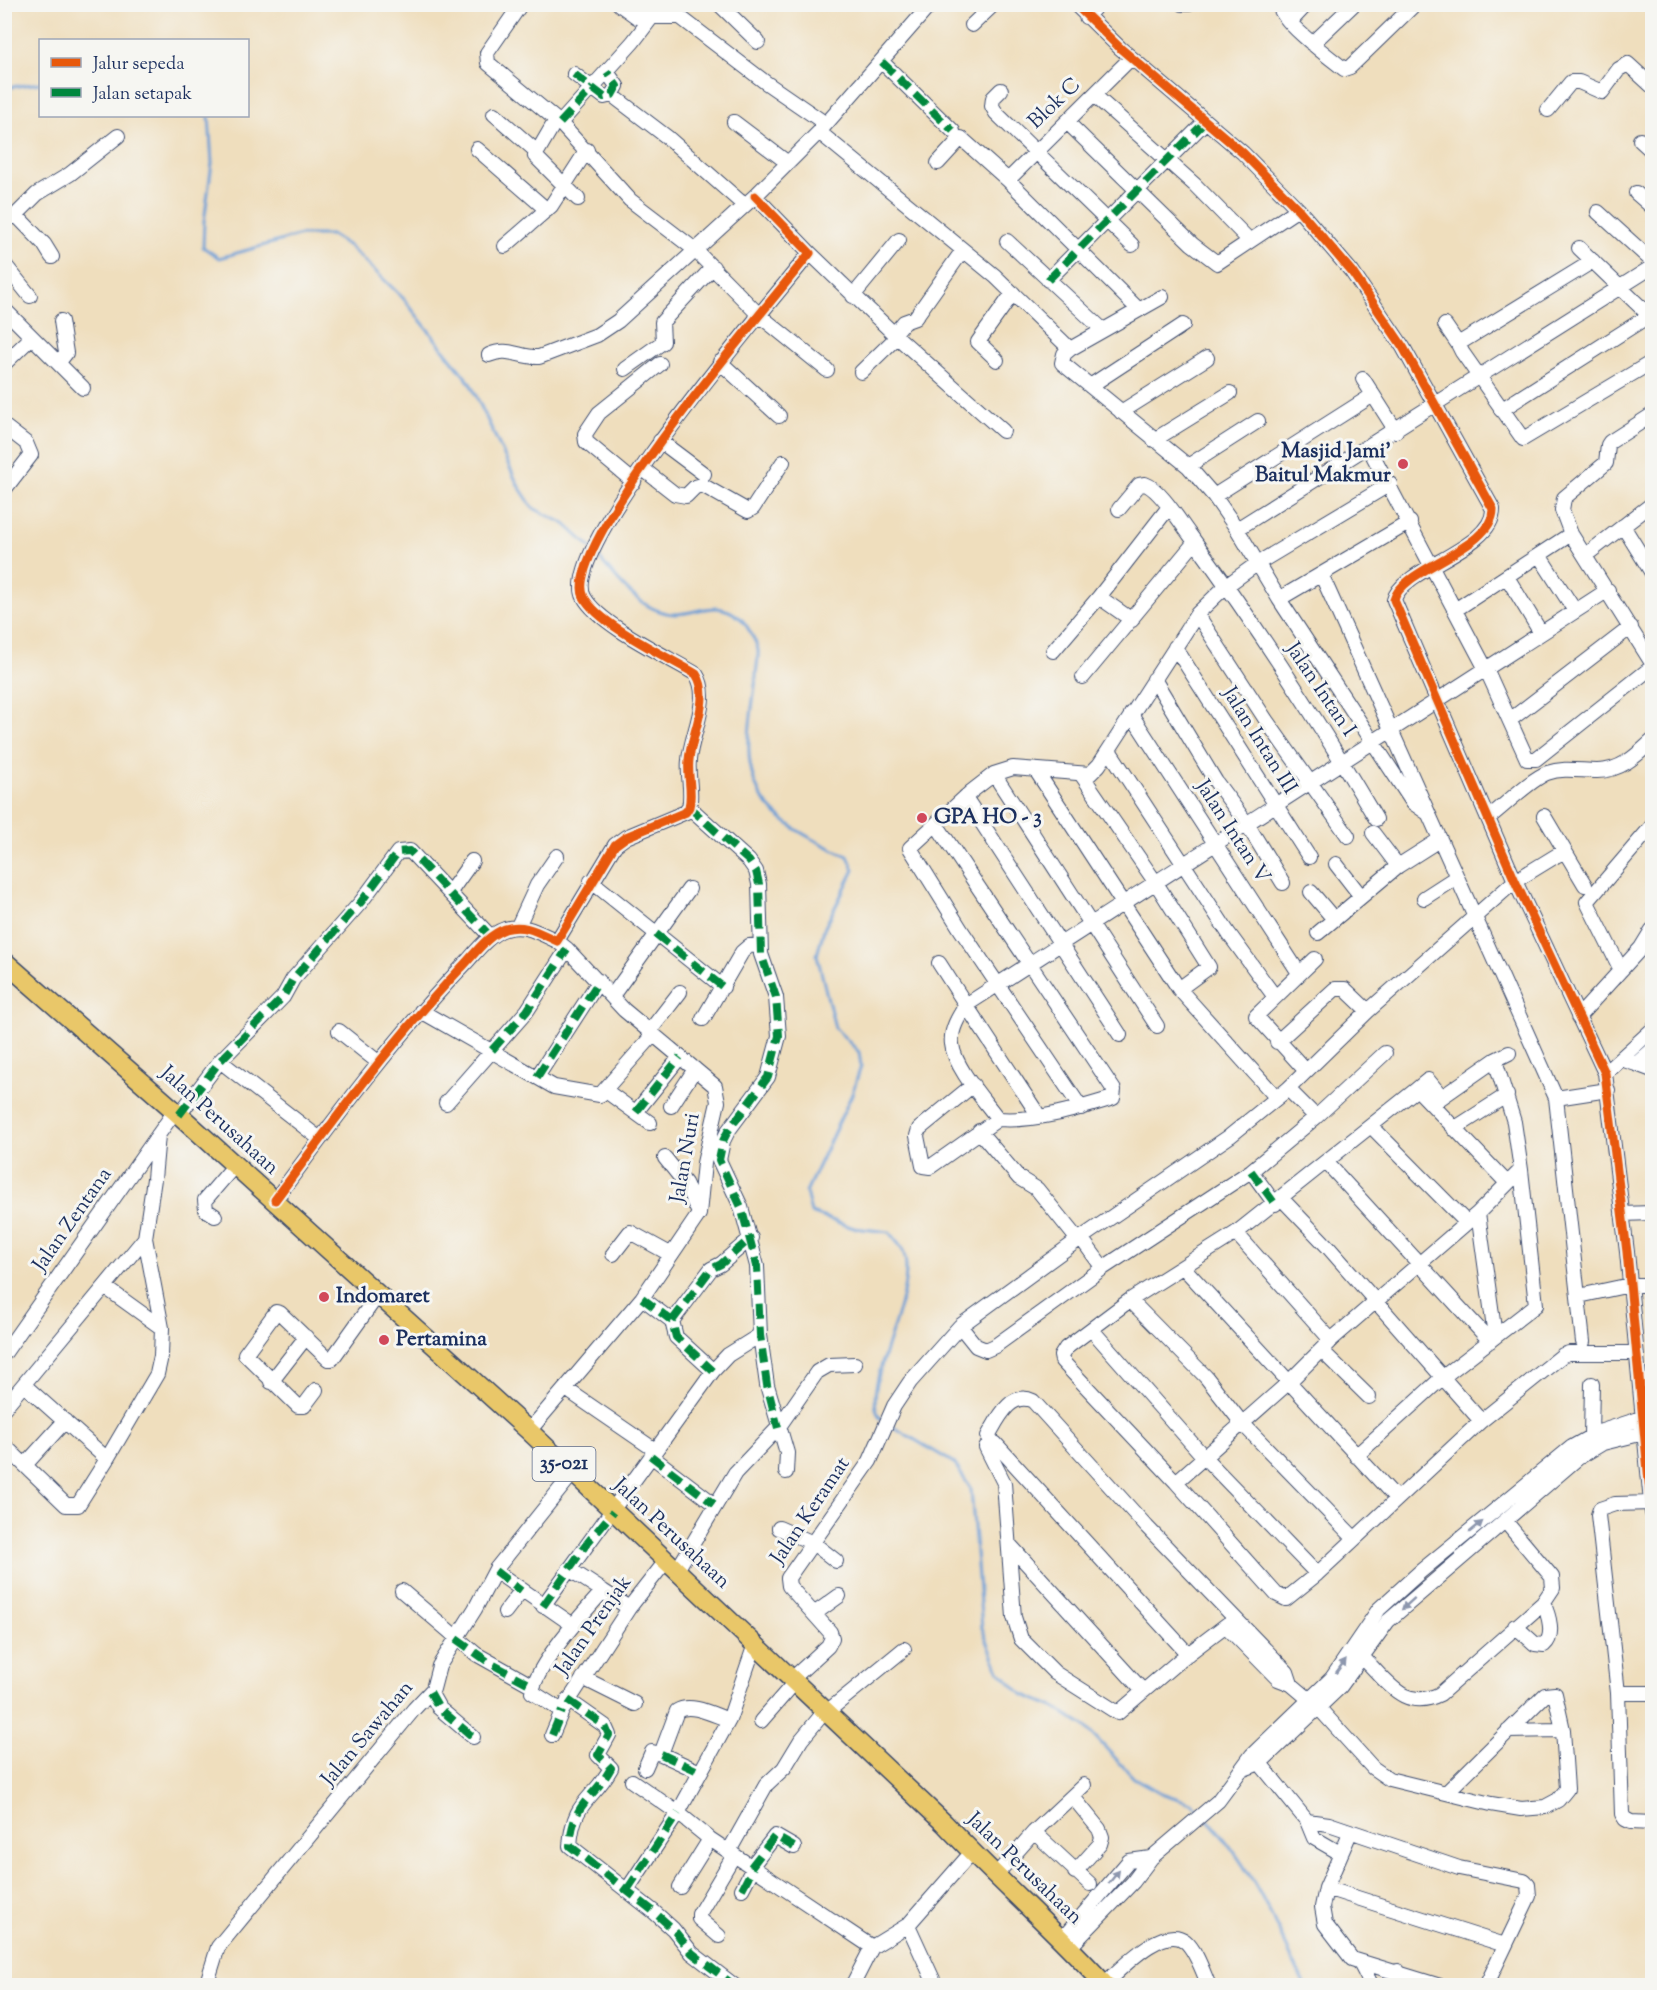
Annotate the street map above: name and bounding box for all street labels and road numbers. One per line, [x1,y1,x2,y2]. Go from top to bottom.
street label: Blok C [1022,71,1088,137]
street label: Jalan Intan I [1277,636,1363,743]
street label: Jalan Intan III [1214,681,1304,801]
street label: Jalan Intan V [1187,774,1277,890]
street label: Jalan Perusahaan [152,1059,285,1183]
street label: Jalan Nuri [663,1111,709,1206]
street label: Jalan Zentana [25,1162,120,1279]
road number: 35-021 [532,1447,596,1481]
street label: Jalan Keramat [763,1451,858,1572]
street label: Jalan Perusahaan [605,1471,736,1596]
street label: Jalan Prenjak [548,1569,640,1683]
street label: Jalan Sawahan [314,1675,421,1794]
street label: Jalan Perusahaan [959,1805,1089,1932]

